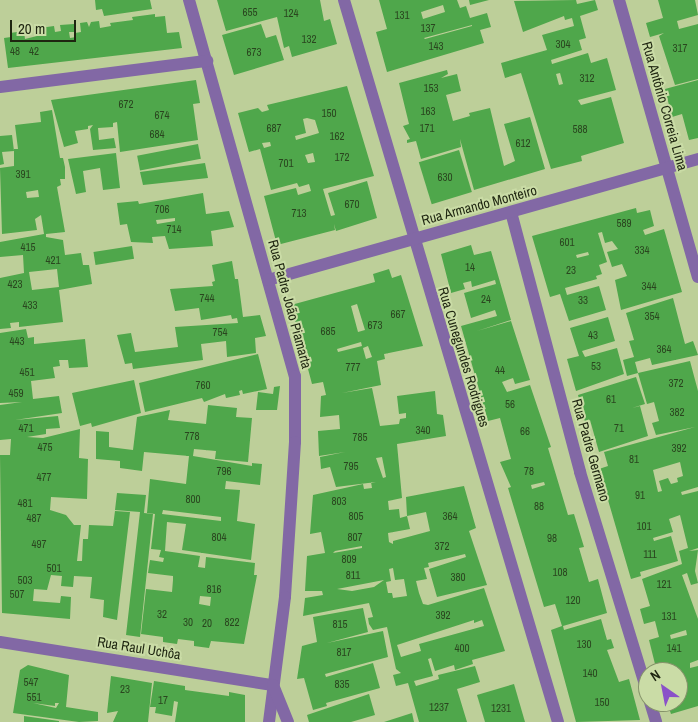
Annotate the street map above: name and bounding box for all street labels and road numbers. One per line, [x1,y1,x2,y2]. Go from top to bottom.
street label: Rua Antônio Correia Lima [638,39,692,173]
street label: Rua Armando Monteiro [419,181,539,229]
street label: Rua Padre João Piamarta [265,238,315,370]
street label: Rua Cunegundes Rodrigues [435,285,493,429]
street label: Rua Padre Germano [568,397,614,503]
street label: Rua Raul Uchôa [96,633,182,663]

